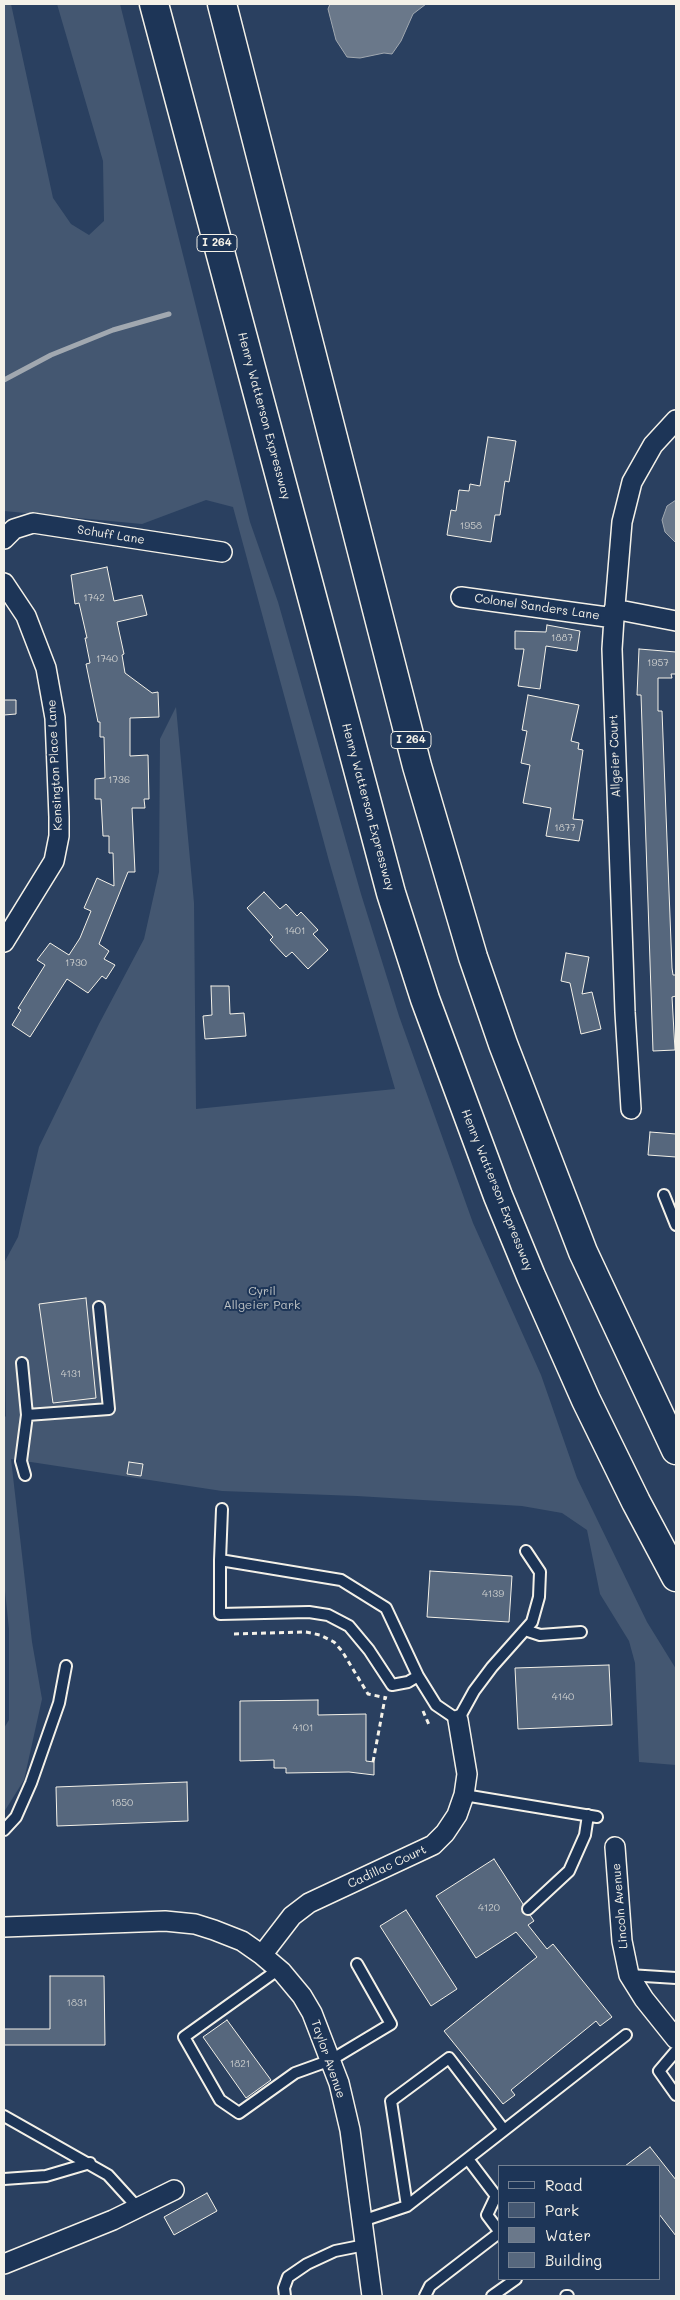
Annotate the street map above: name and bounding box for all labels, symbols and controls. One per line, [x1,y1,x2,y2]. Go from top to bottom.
road number: I 264 [197,234,237,252]
street label: Henry Watterson Expressway [235,331,293,501]
house number: 1958 [460,520,482,532]
street label: Schuff Lane [76,523,146,547]
street label: Colonel Sanders Lane [474,591,600,623]
house number: 1742 [83,592,105,604]
house number: 1887 [551,632,573,644]
house number: 1740 [96,653,118,665]
house number: 1957 [647,657,669,669]
street label: Kensington Place Lane [44,699,66,831]
street label: Allgeier Court [606,714,624,798]
street label: Henry Watterson Expressway [339,722,397,892]
road number: I 264 [391,732,431,748]
house number: 1736 [108,774,130,786]
house number: 1877 [554,822,576,834]
house number: 1401 [285,925,305,937]
house number: 1730 [65,957,87,969]
street label: Henry Watterson Expressway [458,1107,536,1273]
park label: Cyril Allgeier Park [224,1284,300,1312]
house number: 4131 [61,1368,81,1380]
house number: 4139 [482,1588,504,1600]
house number: 4140 [552,1691,574,1703]
house number: 4101 [293,1722,313,1734]
house number: 1850 [111,1797,133,1809]
street label: Cadillac Court [345,1842,429,1892]
street label: Lincoln Avenue [609,1863,631,1949]
house number: 4120 [478,1902,500,1914]
house number: 1831 [67,1997,87,2009]
street label: Taylor Avenue [308,2018,348,2100]
house number: 1821 [230,2058,250,2070]
legend [498,2165,660,2280]
text: Road [545,2175,582,2195]
text: Park [545,2200,579,2220]
text: Water [545,2225,591,2245]
text: Building [545,2250,602,2270]

